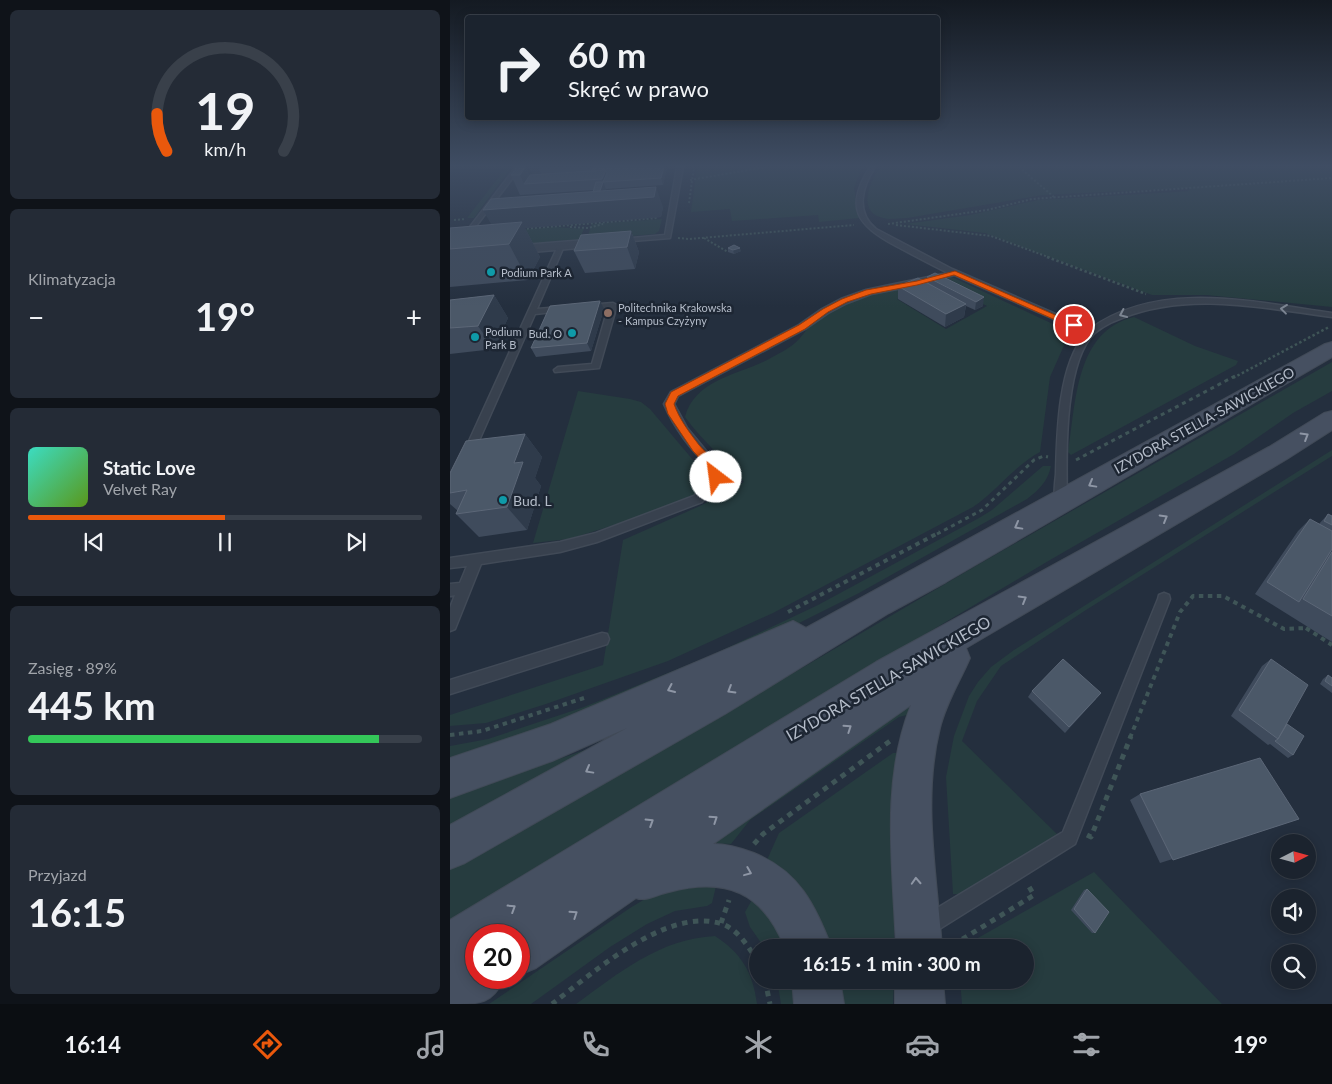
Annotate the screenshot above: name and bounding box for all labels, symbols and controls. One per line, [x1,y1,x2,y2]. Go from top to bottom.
text: 60 m [568,33,646,75]
icon: right [485,35,550,100]
text: Skręć w prawo [568,75,709,102]
text: 19 [195,79,255,141]
text: km/h [204,138,246,160]
marker: Podium Park A [485,266,497,278]
place label: Podium Park A [501,266,572,279]
text: Klimatyzacja [28,269,116,288]
text: 19° [195,293,255,339]
text: − [28,300,44,334]
text: + [406,300,422,334]
place label: Politechnika Krakowska - Kampus Czyżyny [618,301,732,327]
pin [1053,304,1095,346]
one-way arrow [1279,304,1287,315]
marker: Politechnika Krakowska - Kampus Czyżyny [602,307,614,319]
one-way arrow [1120,307,1129,317]
icon: arrive [1060,311,1088,339]
place label: Podium Park B [485,325,522,351]
place label: Bud. O [528,327,562,340]
marker: Bud. O [566,327,578,339]
marker: Podium Park B [469,331,481,343]
street label: IZYDORA STELLA-SAWICKIEGO [1111,363,1297,477]
one-way arrow [1299,432,1308,442]
position arrow [689,450,741,502]
text: Static Love [103,456,195,479]
one-way arrow [1088,478,1097,488]
text: Velvet Ray [103,479,177,498]
place label: Bud. L [513,492,552,509]
marker: Bud. L [497,494,509,506]
one-way arrow [1158,514,1167,524]
one-way arrow [1015,519,1024,529]
icon: previous [80,528,108,556]
icon: pause [211,528,239,556]
icon: next [342,528,370,556]
one-way arrow [1017,595,1026,605]
street label: IZYDORA STELLA-SAWICKIEGO [782,611,994,744]
text: Zasięg · 89% [28,658,117,677]
text: 445 km [28,682,156,728]
one-way arrow [667,683,676,693]
one-way arrow [727,683,736,693]
one-way arrow [842,725,852,734]
one-way arrow [585,763,594,773]
one-way arrow [708,816,718,825]
one-way arrow [644,819,654,828]
north arrow [1271,834,1316,879]
map controls [1271,834,1316,989]
text: Przyjazd [28,865,87,884]
one-way arrow [743,866,752,876]
one-way arrow [910,877,921,885]
text: 16:15 [28,889,126,935]
button: sound [1271,889,1316,934]
one-way arrow [507,904,516,914]
one-way arrow [569,911,578,921]
speed limit sign: 20 [465,924,530,989]
button: search [1271,944,1316,989]
text: 16:15 · 1 min · 300 m [802,952,981,975]
icon: directions [250,1027,285,1062]
icon: music [414,1027,449,1062]
icon: phone [578,1027,613,1062]
icon: climate [741,1027,776,1062]
icon: car [905,1027,940,1062]
icon: filters [1069,1027,1104,1062]
text: 16:14 [64,1031,121,1058]
text: 19° [1233,1031,1267,1058]

